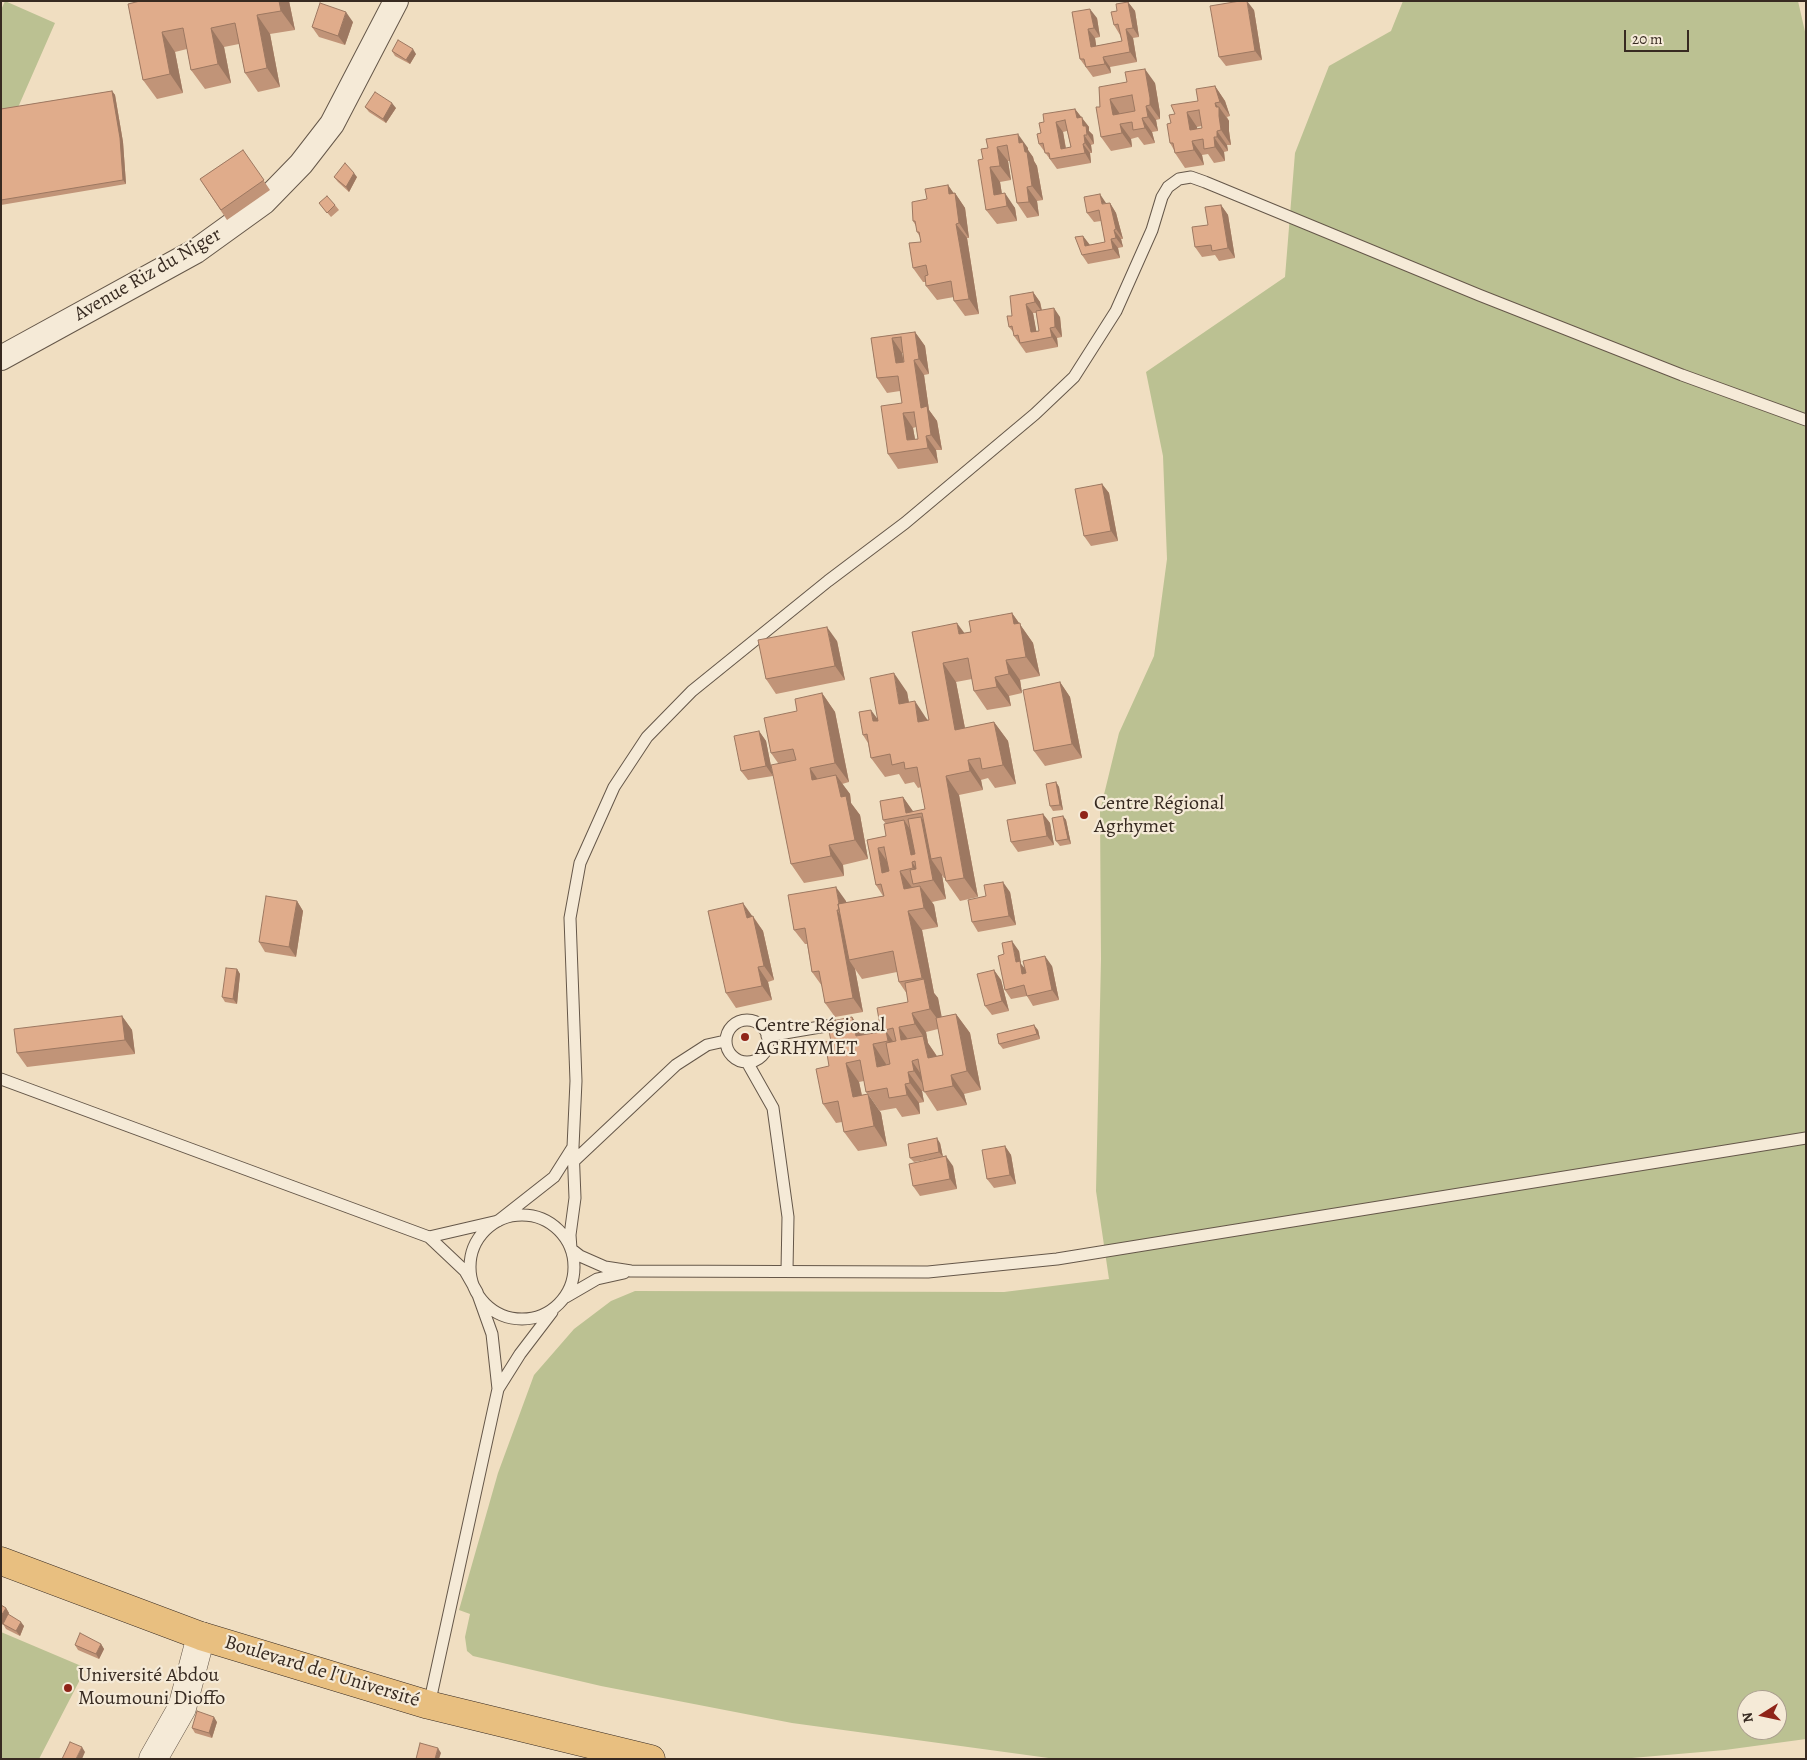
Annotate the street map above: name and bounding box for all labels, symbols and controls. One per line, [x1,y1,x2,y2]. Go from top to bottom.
scale bar [1627,20,1692,52]
text: 20 m [1632,29,1663,49]
street label: Avenue Riz du Niger [70,223,226,327]
place label: Centre Régional Agrhymet [1094,792,1224,839]
marker: Centre Régional Agrhymet [1078,809,1090,821]
place label: Centre Régional AGRHYMET [755,1014,885,1061]
marker: Centre Régional AGRHYMET [739,1031,751,1043]
street label: Boulevard de l'Université [222,1631,422,1713]
place label: Université Abdou Moumouni Dioffo [78,1664,225,1711]
marker: Université Abdou Moumouni Dioffo [62,1682,74,1694]
north arrow [1737,1690,1787,1740]
text: N [1737,1711,1758,1724]

